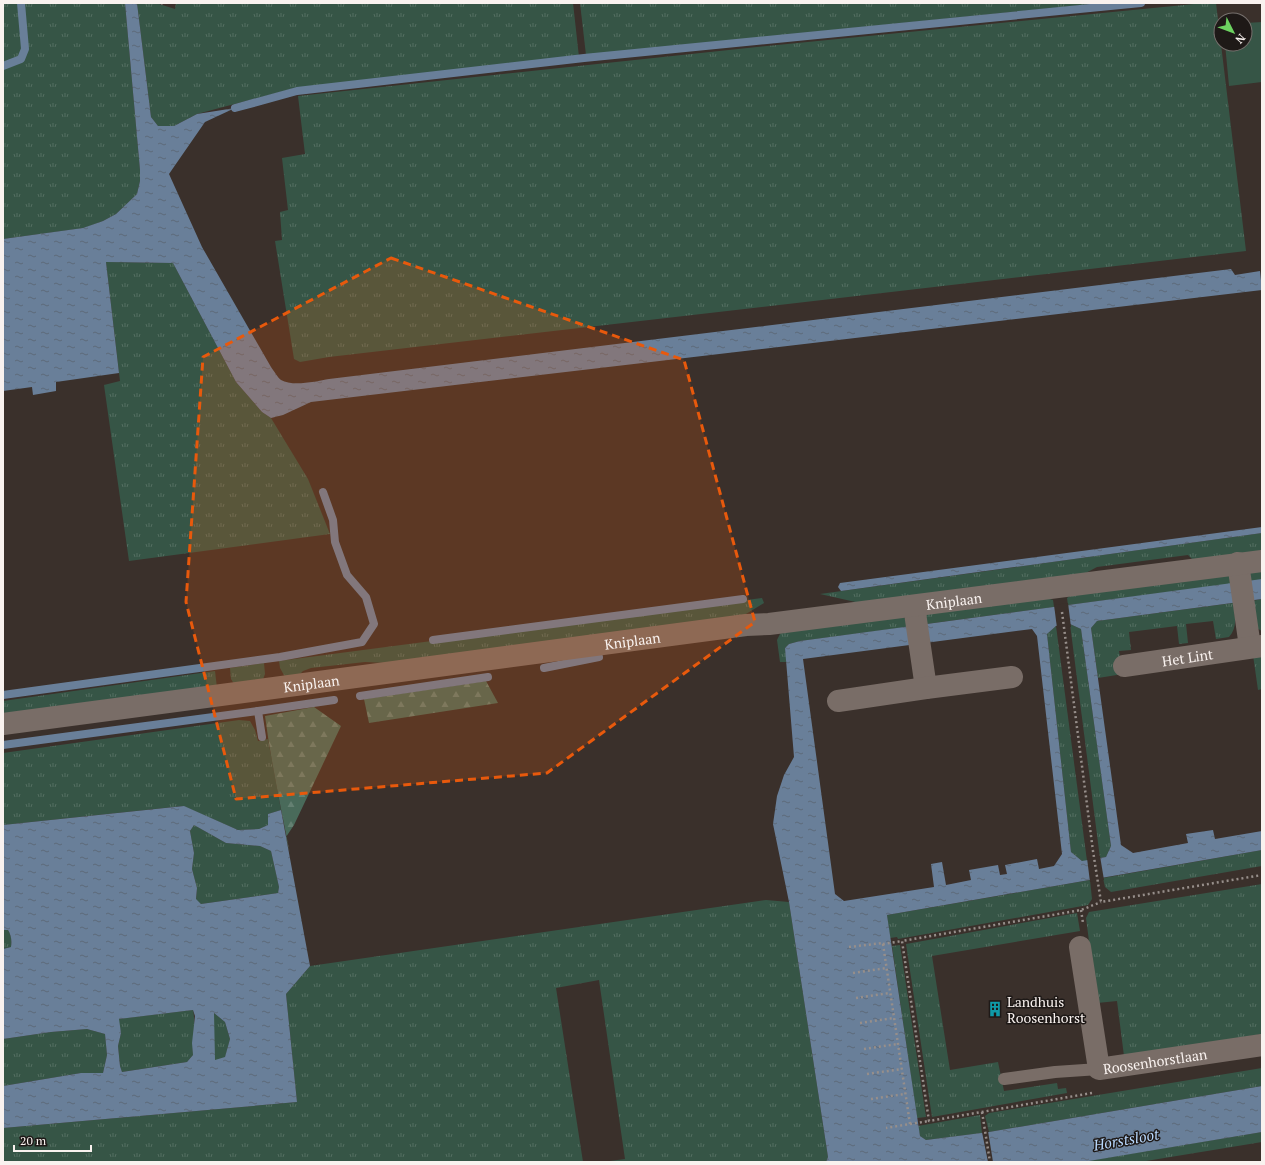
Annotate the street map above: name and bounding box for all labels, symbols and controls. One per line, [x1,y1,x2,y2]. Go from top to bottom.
north arrow [1213,12,1253,52]
text: N [1232,31,1248,47]
street label: Kniplaan [925,587,984,613]
street label: Kniplaan [603,627,662,653]
street label: Het Lint [1161,644,1215,670]
street label: Kniplaan [282,670,341,696]
place label: Landhuis Roosenhorst [1007,992,1086,1027]
building icon: Landhuis Roosenhorst [986,1000,1004,1018]
street label: Roosenhorstlaan [1102,1044,1209,1078]
water label: Horstsloot [1091,1123,1161,1155]
scale bar [14,1127,91,1153]
text: 20 m [20,1133,47,1148]

